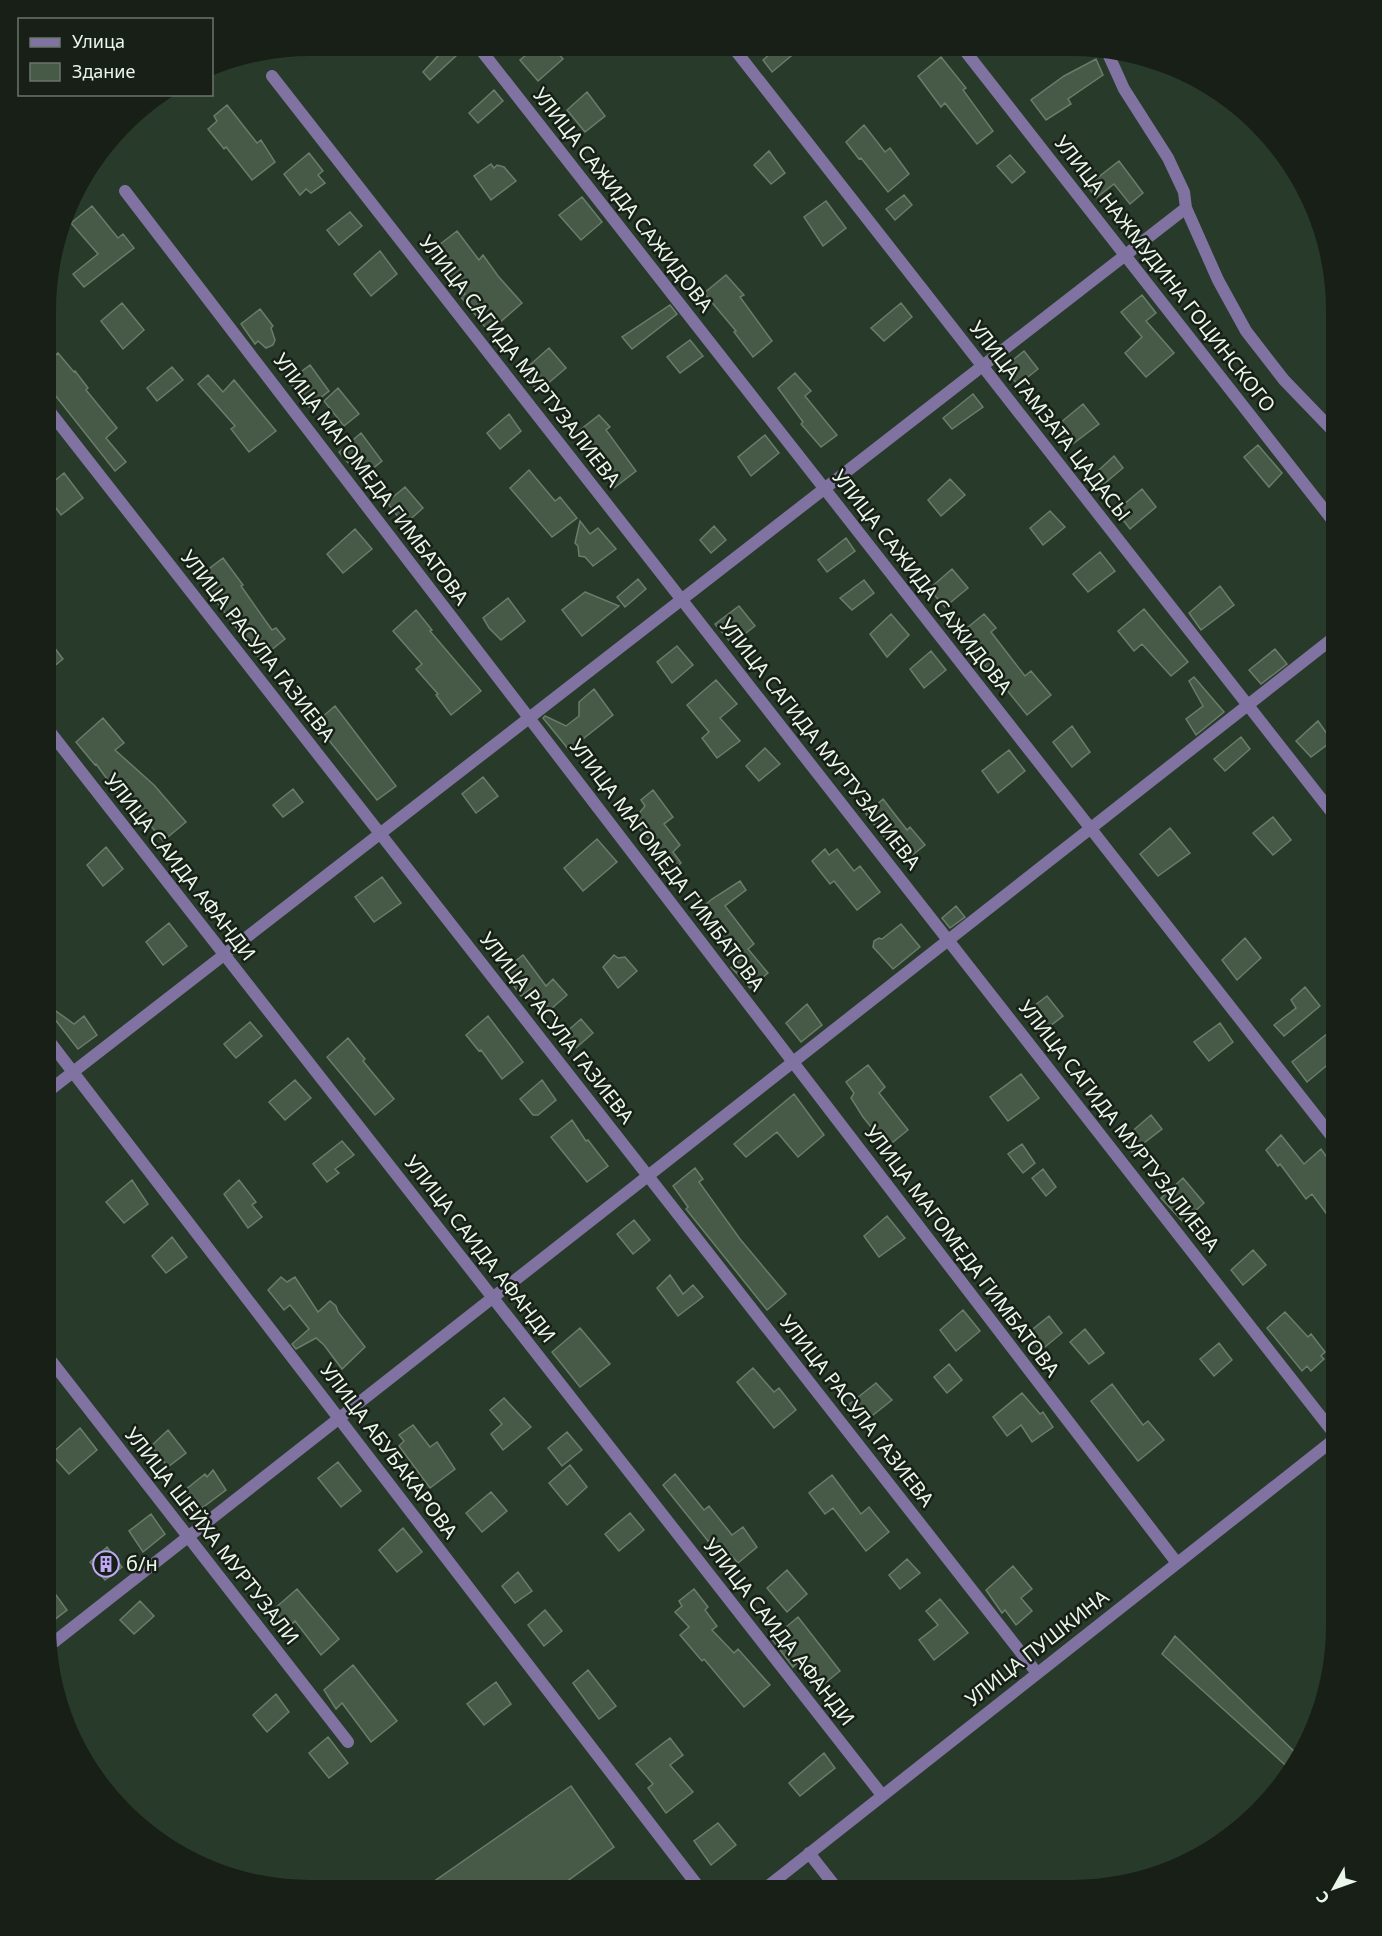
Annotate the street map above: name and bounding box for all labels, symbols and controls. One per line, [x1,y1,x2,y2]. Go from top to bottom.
legend [18,18,213,96]
text: Улица [72,29,125,53]
text: Здание [72,59,136,83]
street label: УЛИЦА САЖИДА САЖИДОВА [527,82,720,318]
street label: УЛИЦА НАЖМУДИНА ГОЦИНСКОГО [1049,130,1282,418]
street label: УЛИЦА САГИДА МУРТУЗАЛИЕВА [414,229,627,492]
street label: УЛИЦА ГАМЗАТА ЦАДАСЫ [964,315,1137,526]
street label: УЛИЦА МАГОМЕДА ГИМБАТОВА [268,347,475,610]
street label: УЛИЦА САЖИДА САЖИДОВА [826,464,1019,700]
street label: УЛИЦА РАСУЛА ГАЗИЕВА [175,544,342,747]
street label: УЛИЦА САГИДА МУРТУЗАЛИЕВА [714,612,927,875]
street label: УЛИЦА МАГОМЕДА ГИМБАТОВА [564,733,771,996]
street label: УЛИЦА САИДА АФАНДИ [99,768,262,966]
street label: УЛИЦА РАСУЛА ГАЗИЕВА [474,926,641,1129]
street label: УЛИЦА САГИДА МУРТУЗАЛИЕВА [1013,994,1226,1257]
street label: УЛИЦА МАГОМЕДА ГИМБАТОВА [859,1119,1066,1382]
street label: УЛИЦА САИДА АФАНДИ [399,1150,562,1348]
street label: УЛИЦА РАСУЛА ГАЗИЕВА [774,1309,941,1512]
street label: УЛИЦА АБУБАКАРОВА [314,1357,464,1544]
street label: УЛИЦА ШЕЙХА МУРТУЗАЛИ [119,1422,306,1650]
street label: УЛИЦА САИДА АФАНДИ [698,1533,861,1731]
building icon: б/н [91,1549,121,1579]
place label: б/н [126,1550,158,1577]
street label: УЛИЦА ПУШКИНА [959,1583,1114,1712]
north arrow [1304,1858,1364,1918]
text: С [1311,1887,1334,1909]

